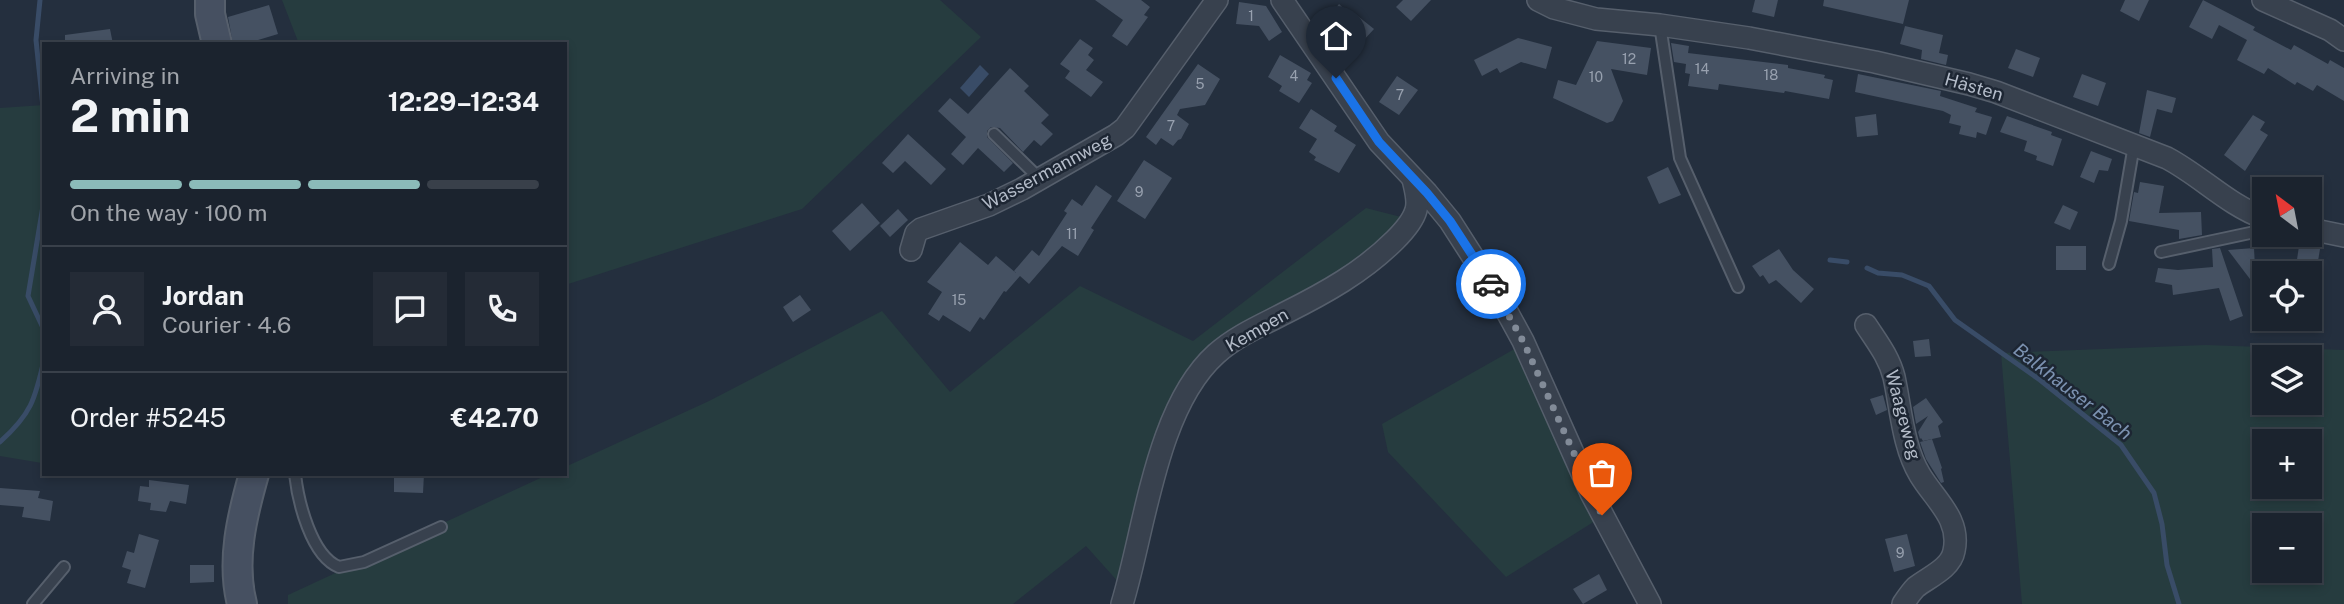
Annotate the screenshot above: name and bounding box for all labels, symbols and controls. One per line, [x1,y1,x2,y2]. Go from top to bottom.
pin [1306,6,1366,78]
house number: 1 [1248,8,1254,24]
icon: home [1317,17,1355,55]
house number: 12 [1622,51,1636,67]
house number: 14 [1695,61,1709,77]
text: Arriving in [70,62,180,89]
house number: 18 [1764,67,1778,83]
house number: 4 [1290,68,1299,84]
street label: Hästen [1942,68,2006,105]
house number: 10 [1589,69,1603,85]
house number: 5 [1196,76,1205,92]
text: 12:29–12:34 [388,86,539,117]
house number: 7 [1396,87,1404,103]
text: 2 min [70,88,190,142]
house number: 7 [1167,118,1175,134]
street label: Wassermannweg [979,129,1115,214]
north arrow [2252,177,2322,247]
map controls [2252,177,2322,583]
house number: 9 [1135,184,1144,200]
text: On the way · 100 m [70,199,267,226]
house number: 11 [1066,226,1078,242]
courier [1456,249,1526,319]
button: locate [2252,261,2322,331]
icon: car [1472,265,1510,303]
button: person [70,272,144,346]
button: chat [373,272,447,346]
button: phone [465,272,539,346]
text: Jordan [162,280,244,311]
house number: 15 [952,292,966,308]
street label: Kempen [1222,303,1292,356]
text: Courier · 4.6 [162,311,291,338]
water label: Balkhauser Bach [2009,338,2137,444]
button: layers [2252,345,2322,415]
street label: Waageweg [1881,368,1926,462]
text: Order #5245 [70,402,226,433]
text: €42.70 [451,402,539,433]
button: + [2252,429,2322,499]
pin [1572,443,1632,515]
icon: bag [1583,454,1621,492]
button: − [2252,513,2322,583]
house number: 9 [1896,545,1905,561]

